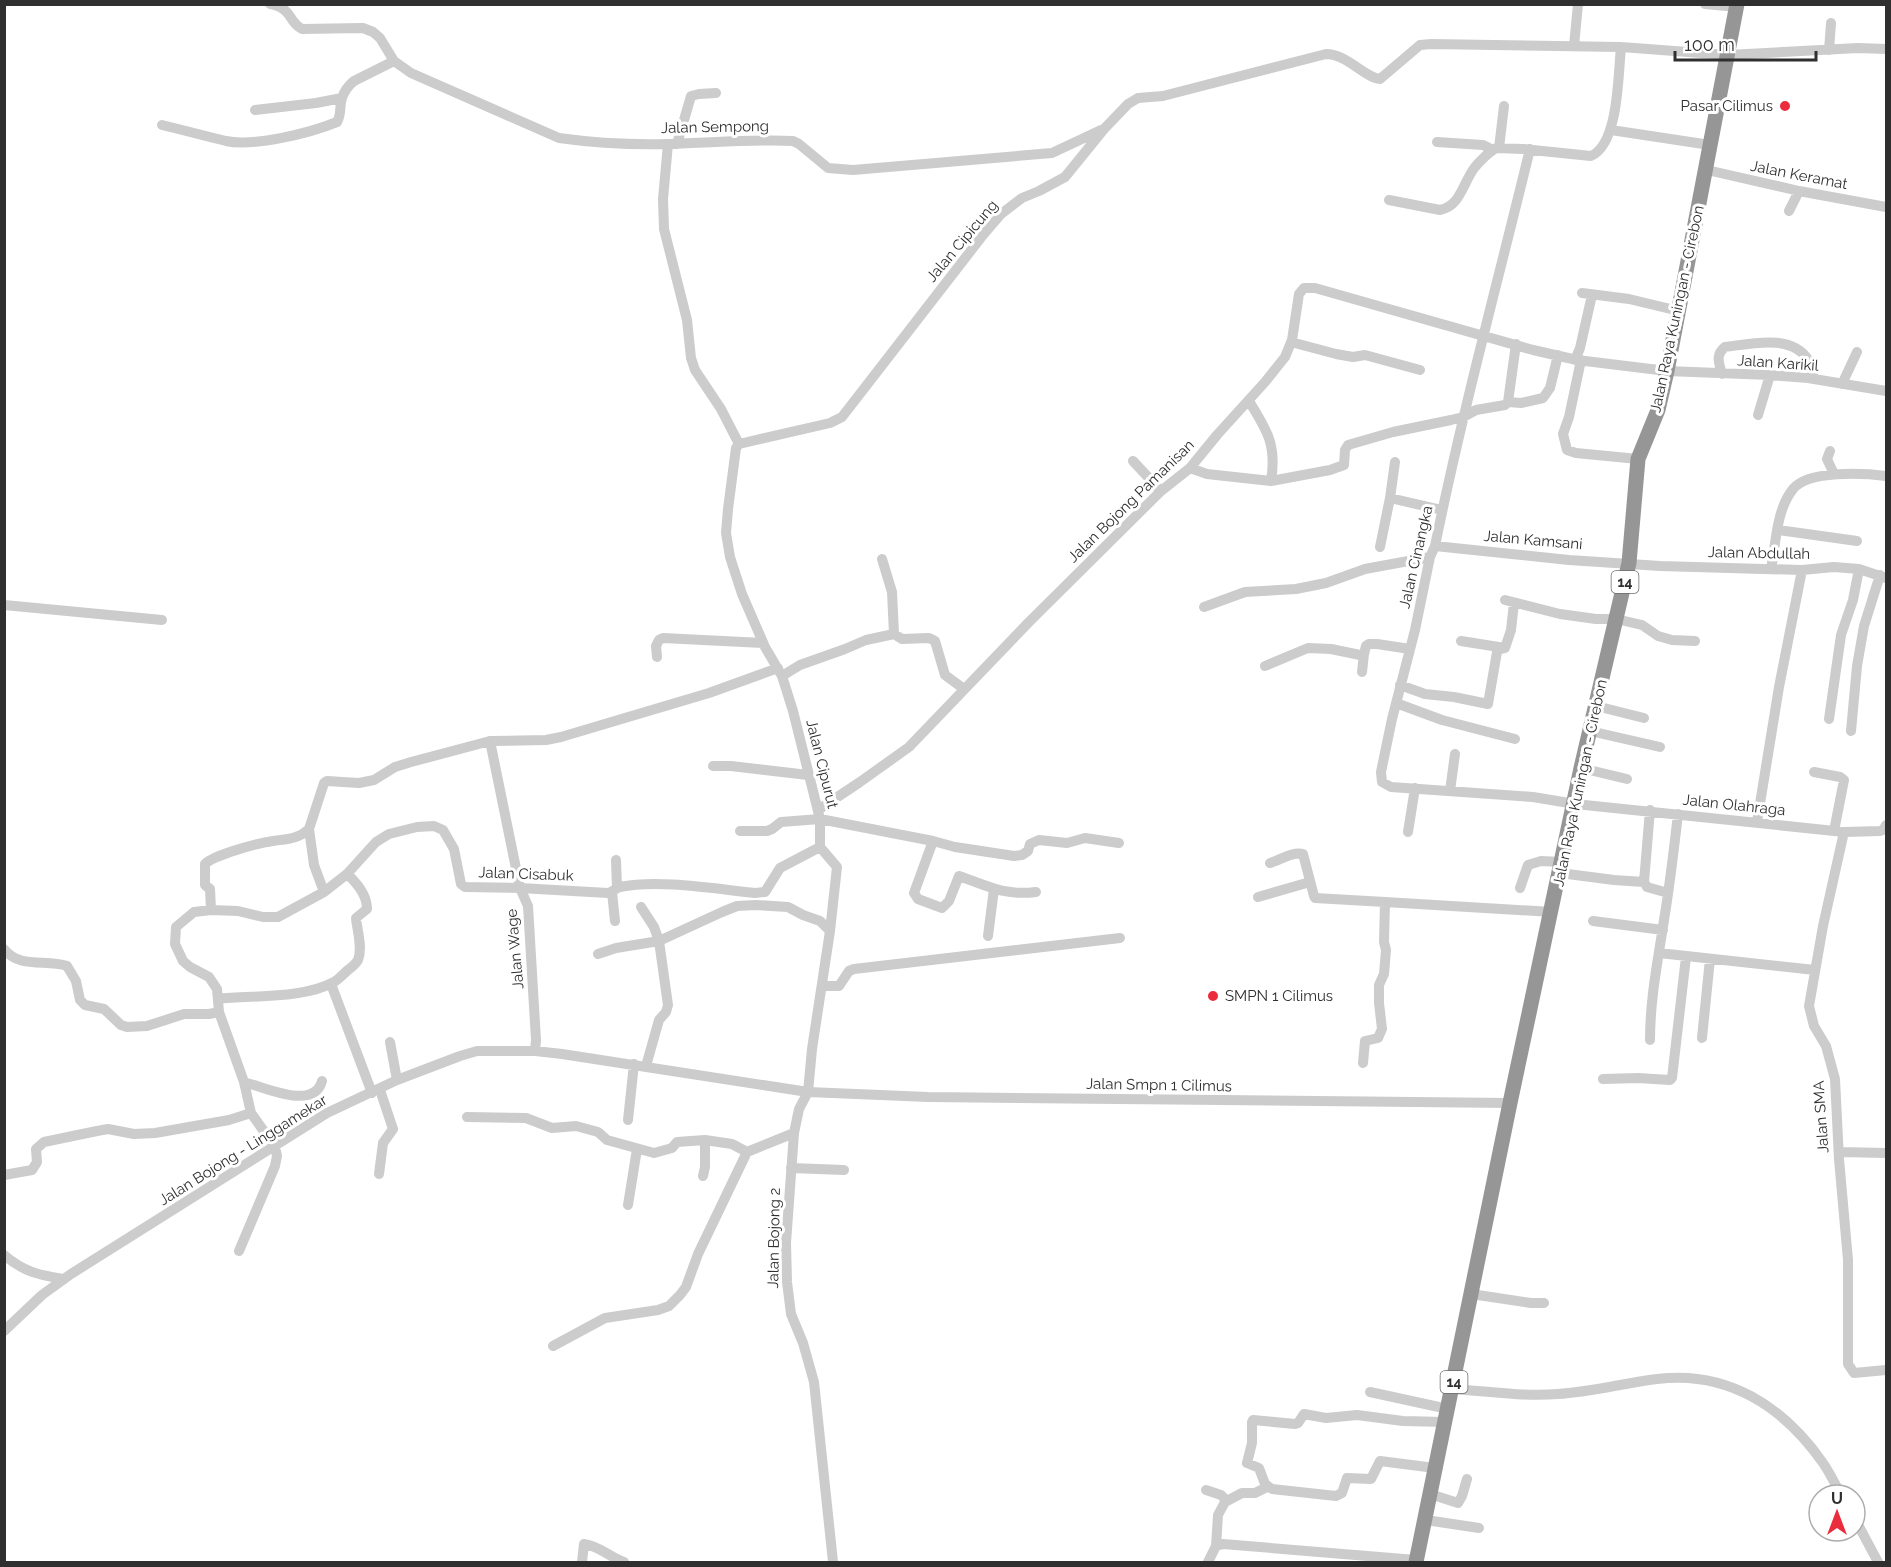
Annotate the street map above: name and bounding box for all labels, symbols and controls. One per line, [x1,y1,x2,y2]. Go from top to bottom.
scale bar [1675,24,1816,62]
text: 100 m [1684,34,1735,55]
place label: Pasar Cilimus [1681,97,1773,115]
marker: Pasar Cilimus [1778,99,1792,113]
street label: Jalan Sempong [661,117,769,137]
street label: Jalan Keramat [1749,157,1849,193]
street label: Jalan Cipicung [923,196,1001,286]
street label: Jalan Raya Kuningan - Cirebon [1646,204,1708,414]
street label: Jalan Karikil [1737,351,1820,375]
street label: Jalan Bojong Pamanisan [1064,436,1198,566]
street label: Jalan Cinangka [1395,504,1437,610]
street label: Jalan Kamsani [1483,527,1583,553]
street label: Jalan Abdullah [1708,543,1810,563]
road number: 14 [1612,571,1638,593]
street label: Jalan Raya Kuningan - Cirebon [1549,678,1611,888]
street label: Jalan Cipurut [802,718,842,810]
street label: Jalan Olahraga [1682,791,1786,819]
street label: Jalan Cisabuk [478,863,574,885]
street label: Jalan Wage [502,908,527,990]
place label: SMPN 1 Cilimus [1225,987,1333,1005]
marker: SMPN 1 Cilimus [1206,989,1220,1003]
street label: Jalan Smpn 1 Cilimus [1086,1075,1232,1095]
street label: Jalan SMA [1809,1080,1833,1154]
street label: Jalan Bojong - Linggamekar [156,1090,331,1209]
street label: Jalan Bojong 2 [764,1187,784,1289]
road number: 14 [1440,1371,1468,1393]
north arrow [1807,1483,1867,1543]
text: U [1831,1489,1843,1508]

